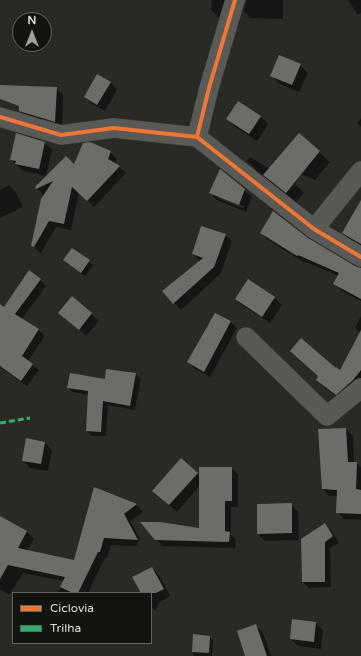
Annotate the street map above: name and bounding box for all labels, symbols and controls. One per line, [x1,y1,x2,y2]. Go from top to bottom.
north arrow [12,12,52,52]
text: N [28,14,36,27]
legend [12,592,152,644]
text: Ciclovia [50,601,94,615]
text: Trilha [50,621,81,635]

